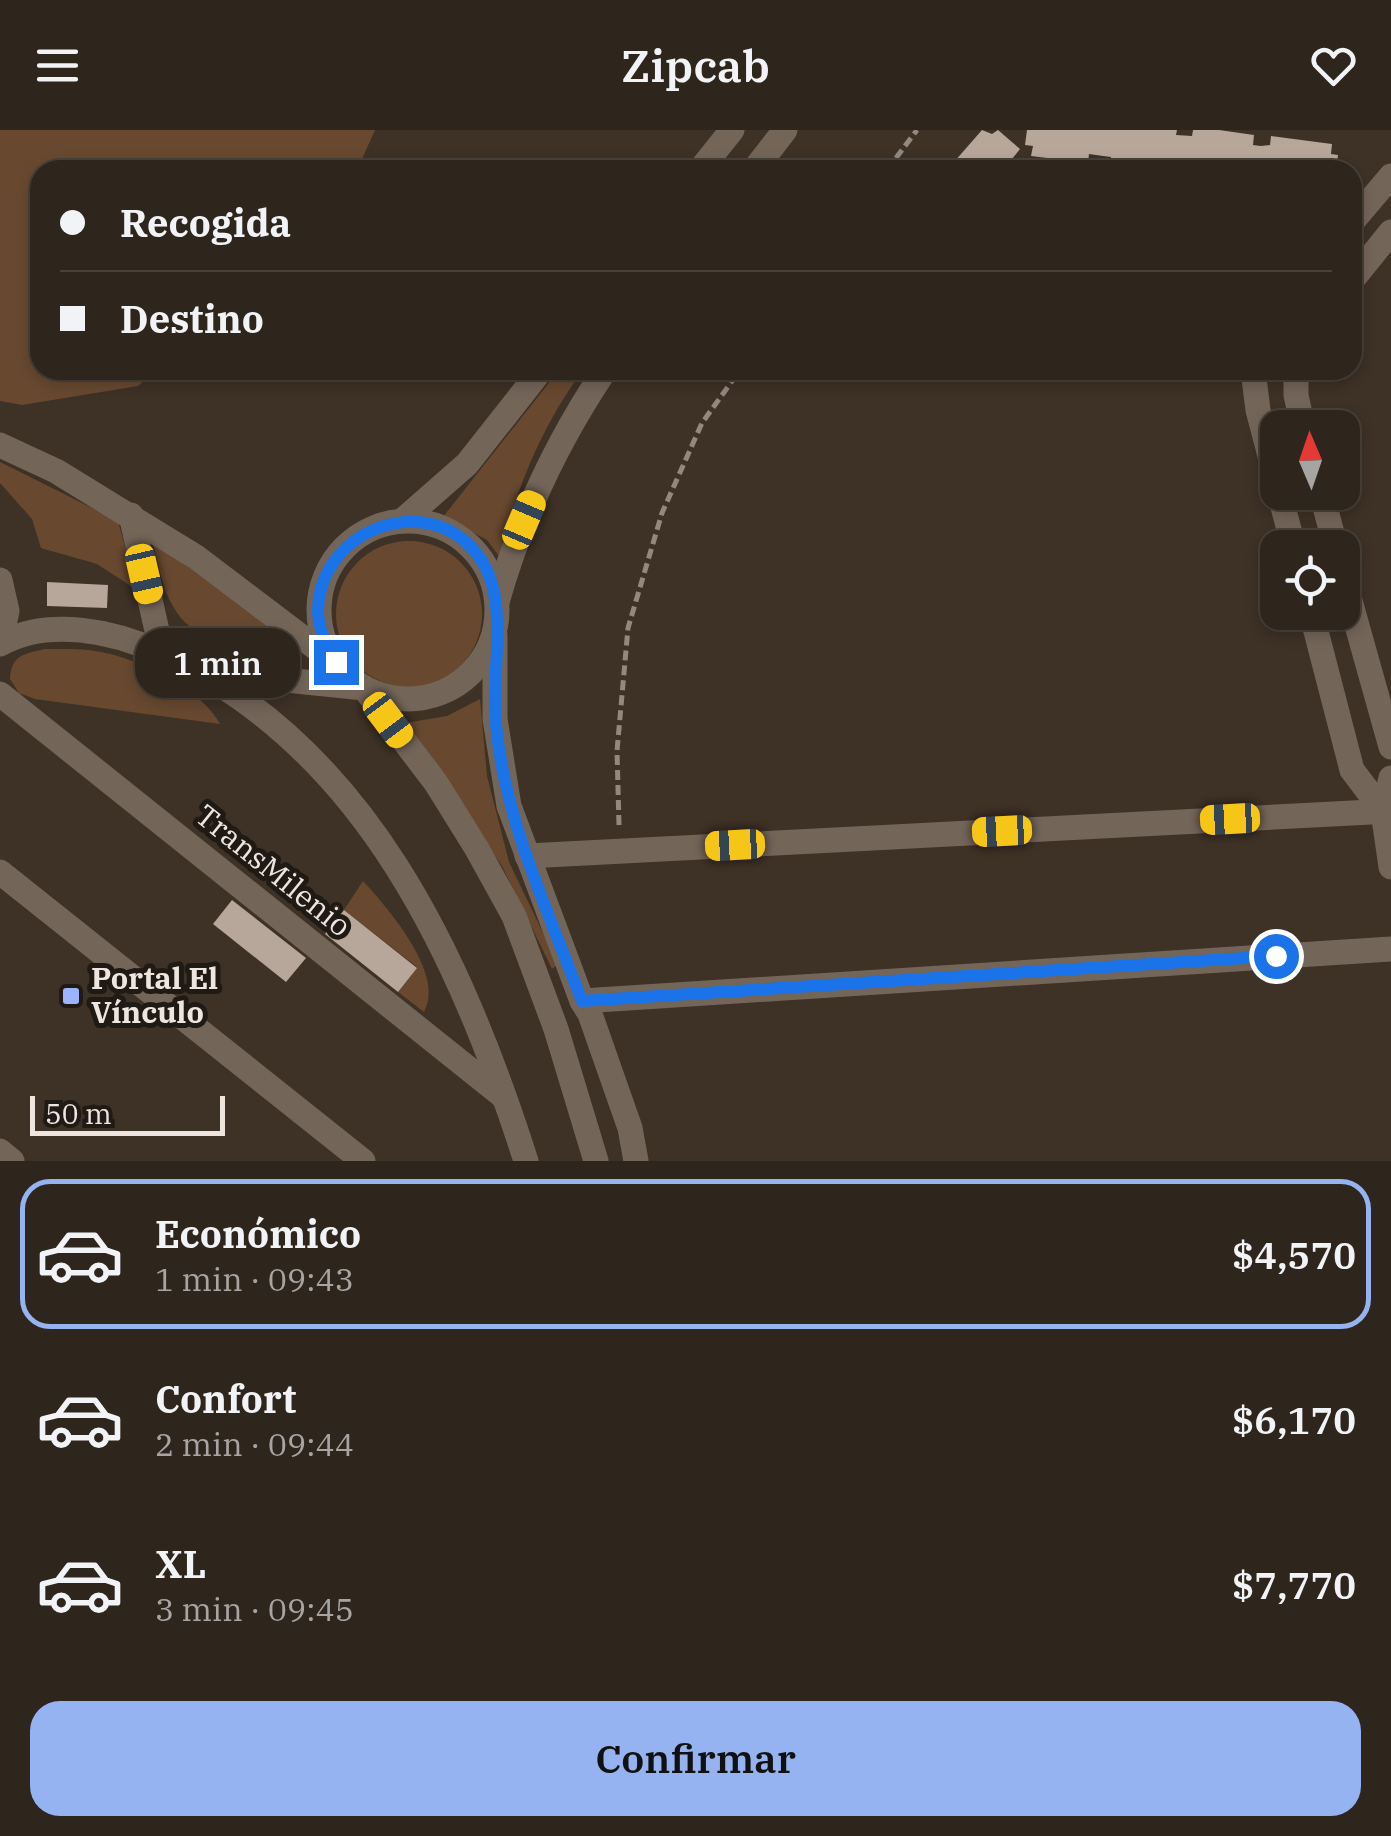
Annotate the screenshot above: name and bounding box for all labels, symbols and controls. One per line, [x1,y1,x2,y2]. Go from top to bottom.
text: Zipcab [621,36,770,94]
icon: menu [30,38,85,93]
icon: heart [1306,38,1361,93]
text: Recogida [120,198,291,247]
text: Destino [120,294,264,343]
north arrow [1260,410,1360,510]
map controls [1260,410,1360,630]
car [498,487,550,553]
button: locate [1260,530,1360,630]
car [123,541,165,607]
callout: 1 min [136,627,301,697]
route end [314,640,359,685]
text: 1 min [173,642,262,684]
car [358,687,418,753]
street label: TransMilenio [188,795,360,944]
car [1199,802,1261,836]
car [971,814,1033,848]
car [704,828,766,862]
route start [1254,934,1299,979]
place label: Portal El Vínculo [91,958,218,1031]
marker: Portal El Vínculo [60,985,82,1007]
scale bar [30,1091,225,1136]
text: 50 m [45,1095,112,1132]
icon: car [35,1209,125,1299]
text: Económico [155,1209,361,1258]
text: $4,570 [1232,1230,1356,1279]
text: 1 min · 09:43 [155,1258,354,1300]
icon: car [35,1374,125,1464]
text: Confort [155,1374,296,1423]
text: $6,170 [1232,1395,1356,1444]
text: 2 min · 09:44 [155,1423,354,1465]
icon: car [35,1539,125,1629]
text: XL [155,1539,206,1588]
text: $7,770 [1232,1560,1356,1609]
text: 3 min · 09:45 [155,1588,354,1630]
button: Confirmar [30,1701,1361,1816]

